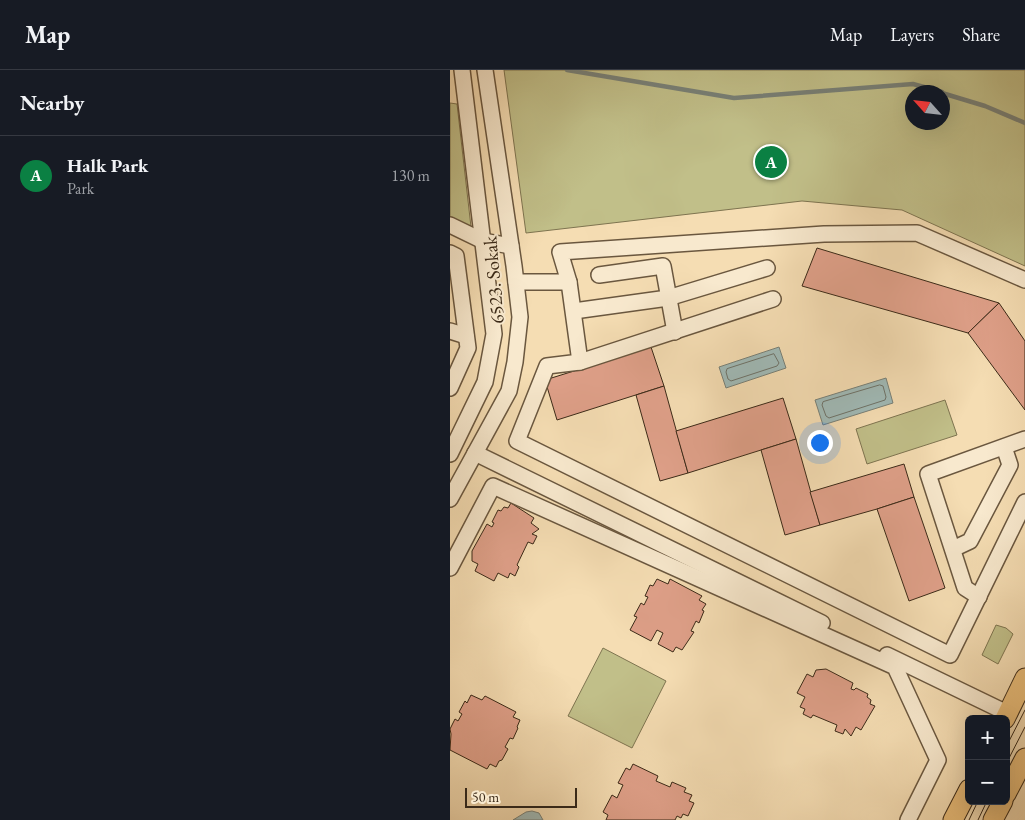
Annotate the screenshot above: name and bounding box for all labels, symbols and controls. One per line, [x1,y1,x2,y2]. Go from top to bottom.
text: Map [25,19,70,50]
text: Map [830,23,862,46]
text: Layers [890,23,934,46]
text: Share [962,23,1000,46]
north arrow [905,85,950,130]
text: Nearby [20,89,84,116]
pin: A [755,143,787,181]
text: Halk Park [67,153,148,178]
text: A [30,165,42,186]
text: 130 m [391,165,430,186]
text: Park [67,178,94,199]
street label: 6523. Sokak [477,234,510,325]
your location [807,430,833,456]
map controls [965,715,1010,805]
button: + [965,715,1010,760]
button: − [965,760,1010,805]
scale bar [465,785,578,808]
text: 50 m [472,788,499,806]

